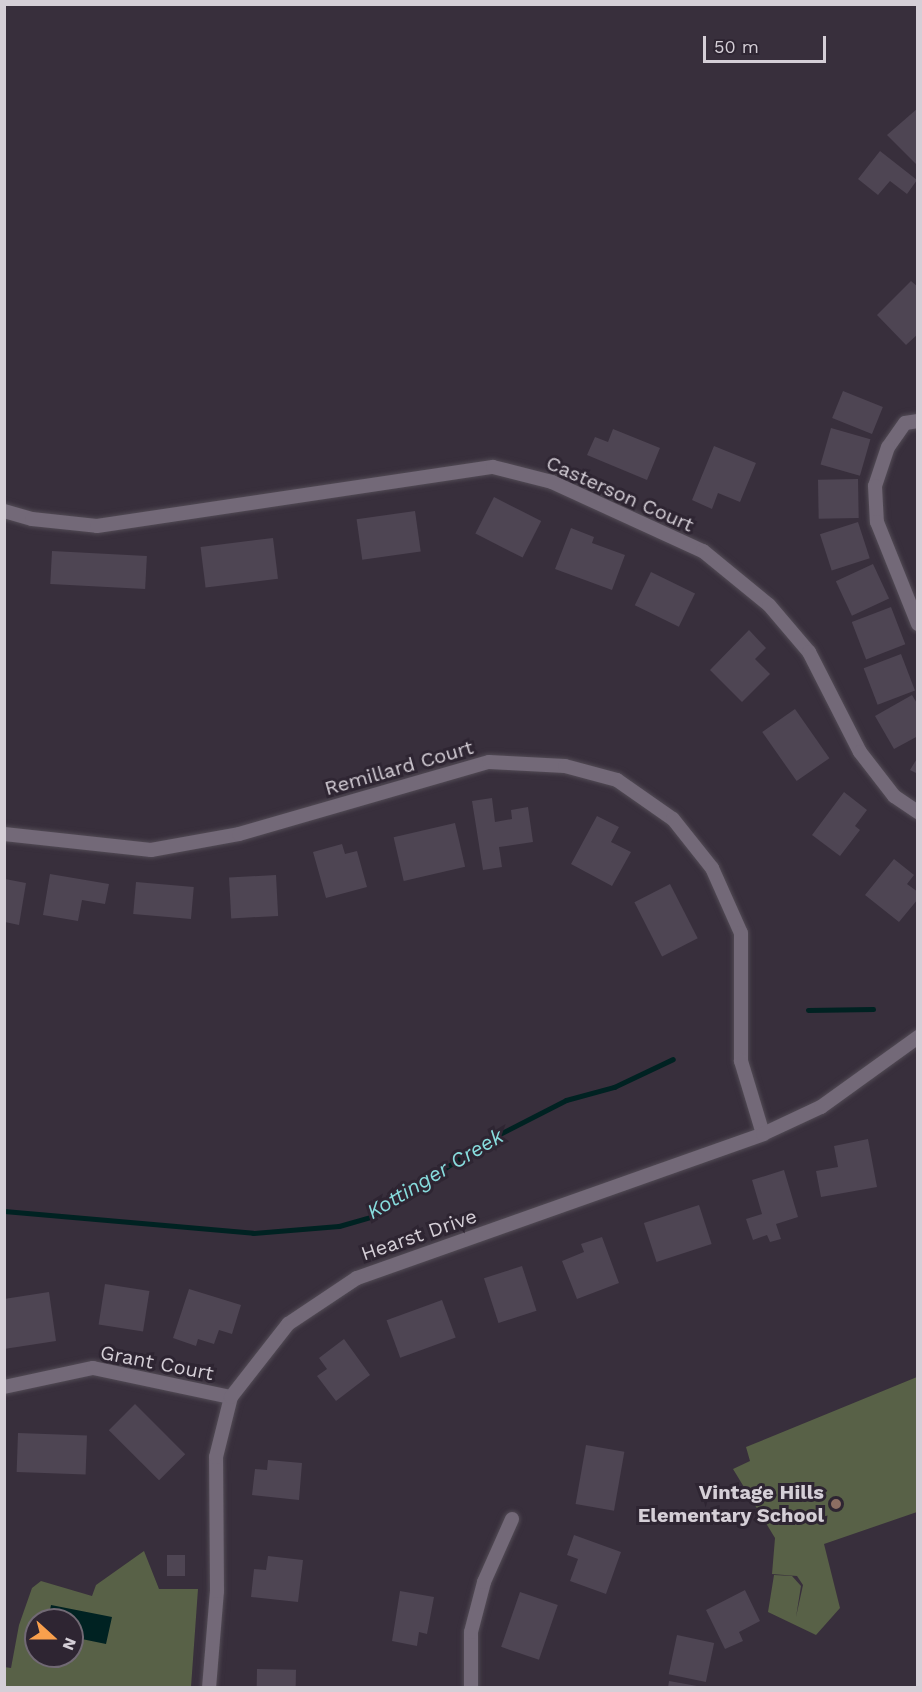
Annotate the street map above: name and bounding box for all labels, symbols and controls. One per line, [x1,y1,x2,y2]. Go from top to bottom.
scale bar [706,24,829,62]
text: 50 m [714,36,759,57]
street label: Casterson Court [543,451,697,537]
street label: Remillard Court [322,735,476,801]
water label: Kottinger Creek [362,1123,508,1225]
street label: Hearst Drive [358,1204,480,1266]
street label: Grant Court [98,1340,216,1386]
place label: Vintage Hills Elementary School [637,1480,824,1527]
marker: Vintage Hills Elementary School [829,1497,843,1511]
north arrow [24,1608,84,1668]
text: N [58,1635,80,1653]

